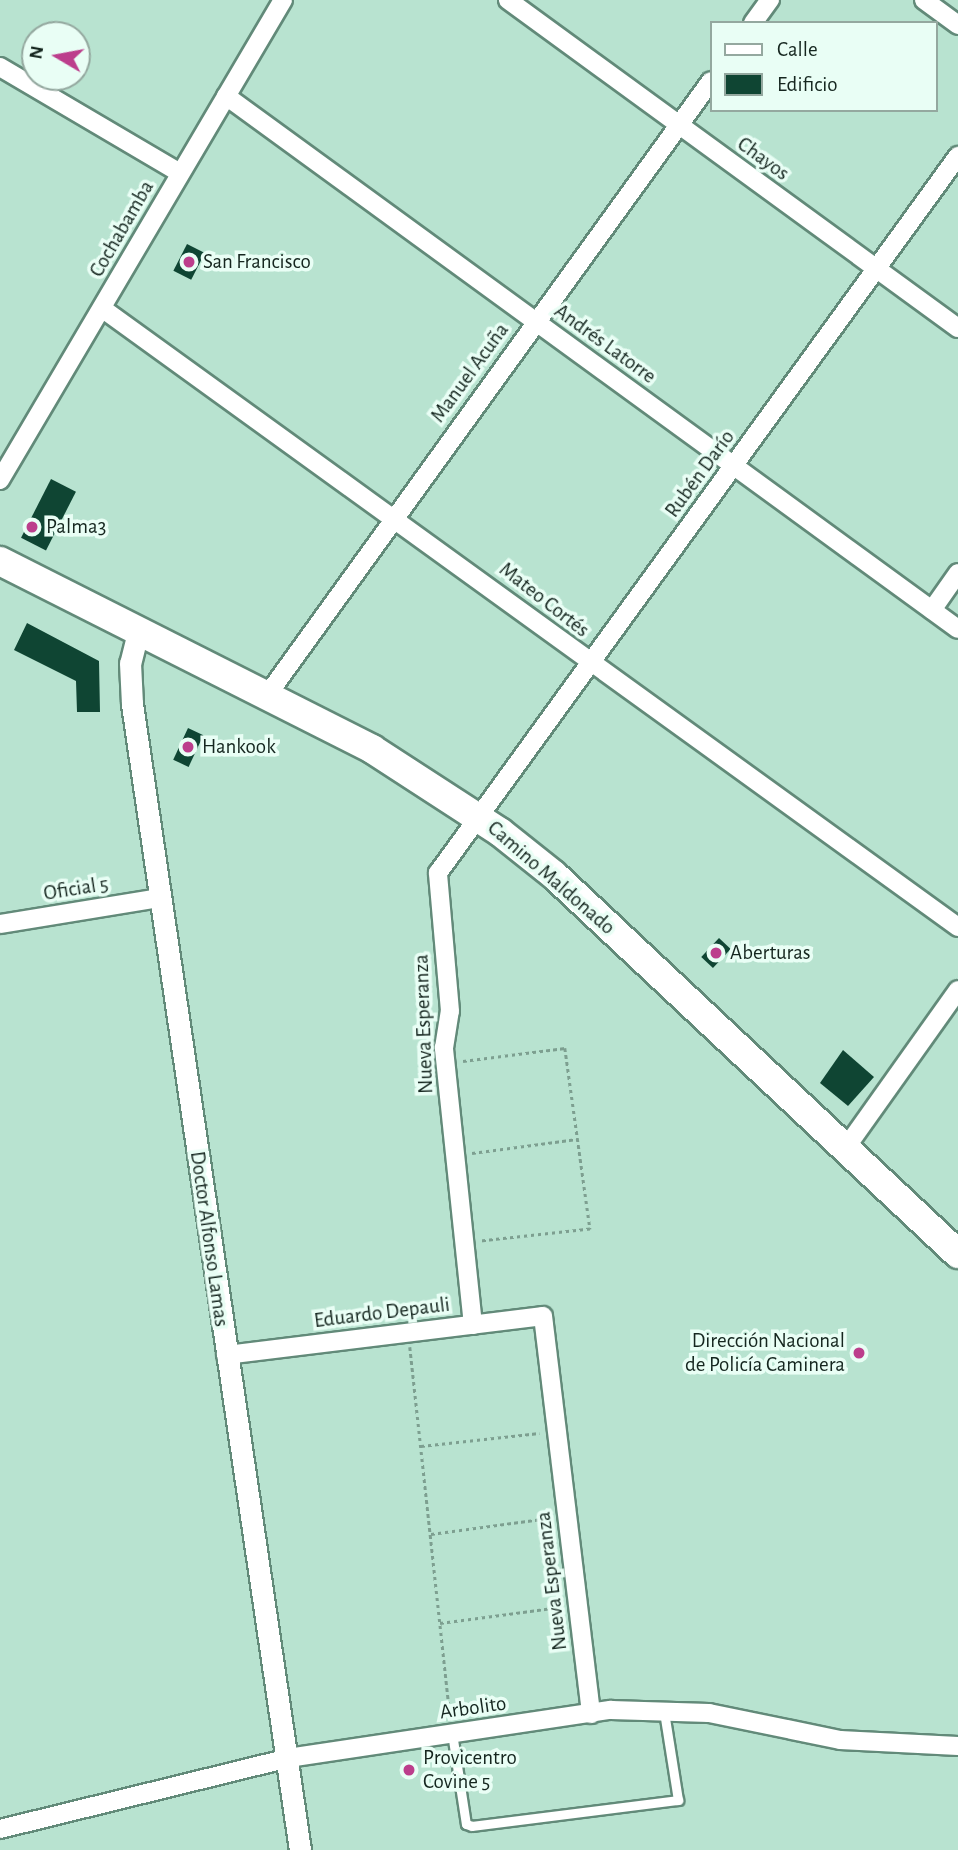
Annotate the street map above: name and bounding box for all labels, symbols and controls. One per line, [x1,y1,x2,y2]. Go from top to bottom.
north arrow [21,21,91,91]
legend [710,21,937,112]
text: Calle [777,39,818,60]
text: N [26,44,47,61]
text: Edificio [777,74,838,95]
street label: Chayos [732,132,794,186]
street label: Cochabamba [84,176,160,282]
place label: San Francisco [203,249,311,275]
marker: San Francisco [181,254,197,270]
street label: Andrés Latorre [549,299,661,389]
street label: Manuel Acuña [426,318,514,428]
street label: Rubén Darío [660,425,740,523]
place label: Palma3 [46,514,106,540]
marker: Palma3 [24,519,40,535]
street label: Mateo Cortés [494,557,594,643]
place label: Hankook [202,734,276,760]
marker: Hankook [180,739,196,755]
street label: Camino Maldonado [482,816,620,940]
street label: Oficial 5 [42,871,110,907]
place label: Aberturas [730,940,811,966]
marker: Aberturas [708,945,724,961]
street label: Nueva Esperanza [409,954,439,1094]
street label: Doctor Alfonso Lamas [184,1150,234,1328]
street label: Eduardo Depauli [313,1292,451,1334]
place label: Dirección Nacional de Policía Caminera [685,1328,845,1378]
marker: Dirección Nacional de Policía Caminera [851,1345,867,1361]
street label: Nueva Esperanza [531,1510,573,1652]
street label: Arbolito [438,1691,508,1725]
place label: Provicentro Covine 5 [423,1745,517,1795]
marker: Provicentro Covine 5 [401,1762,417,1778]

